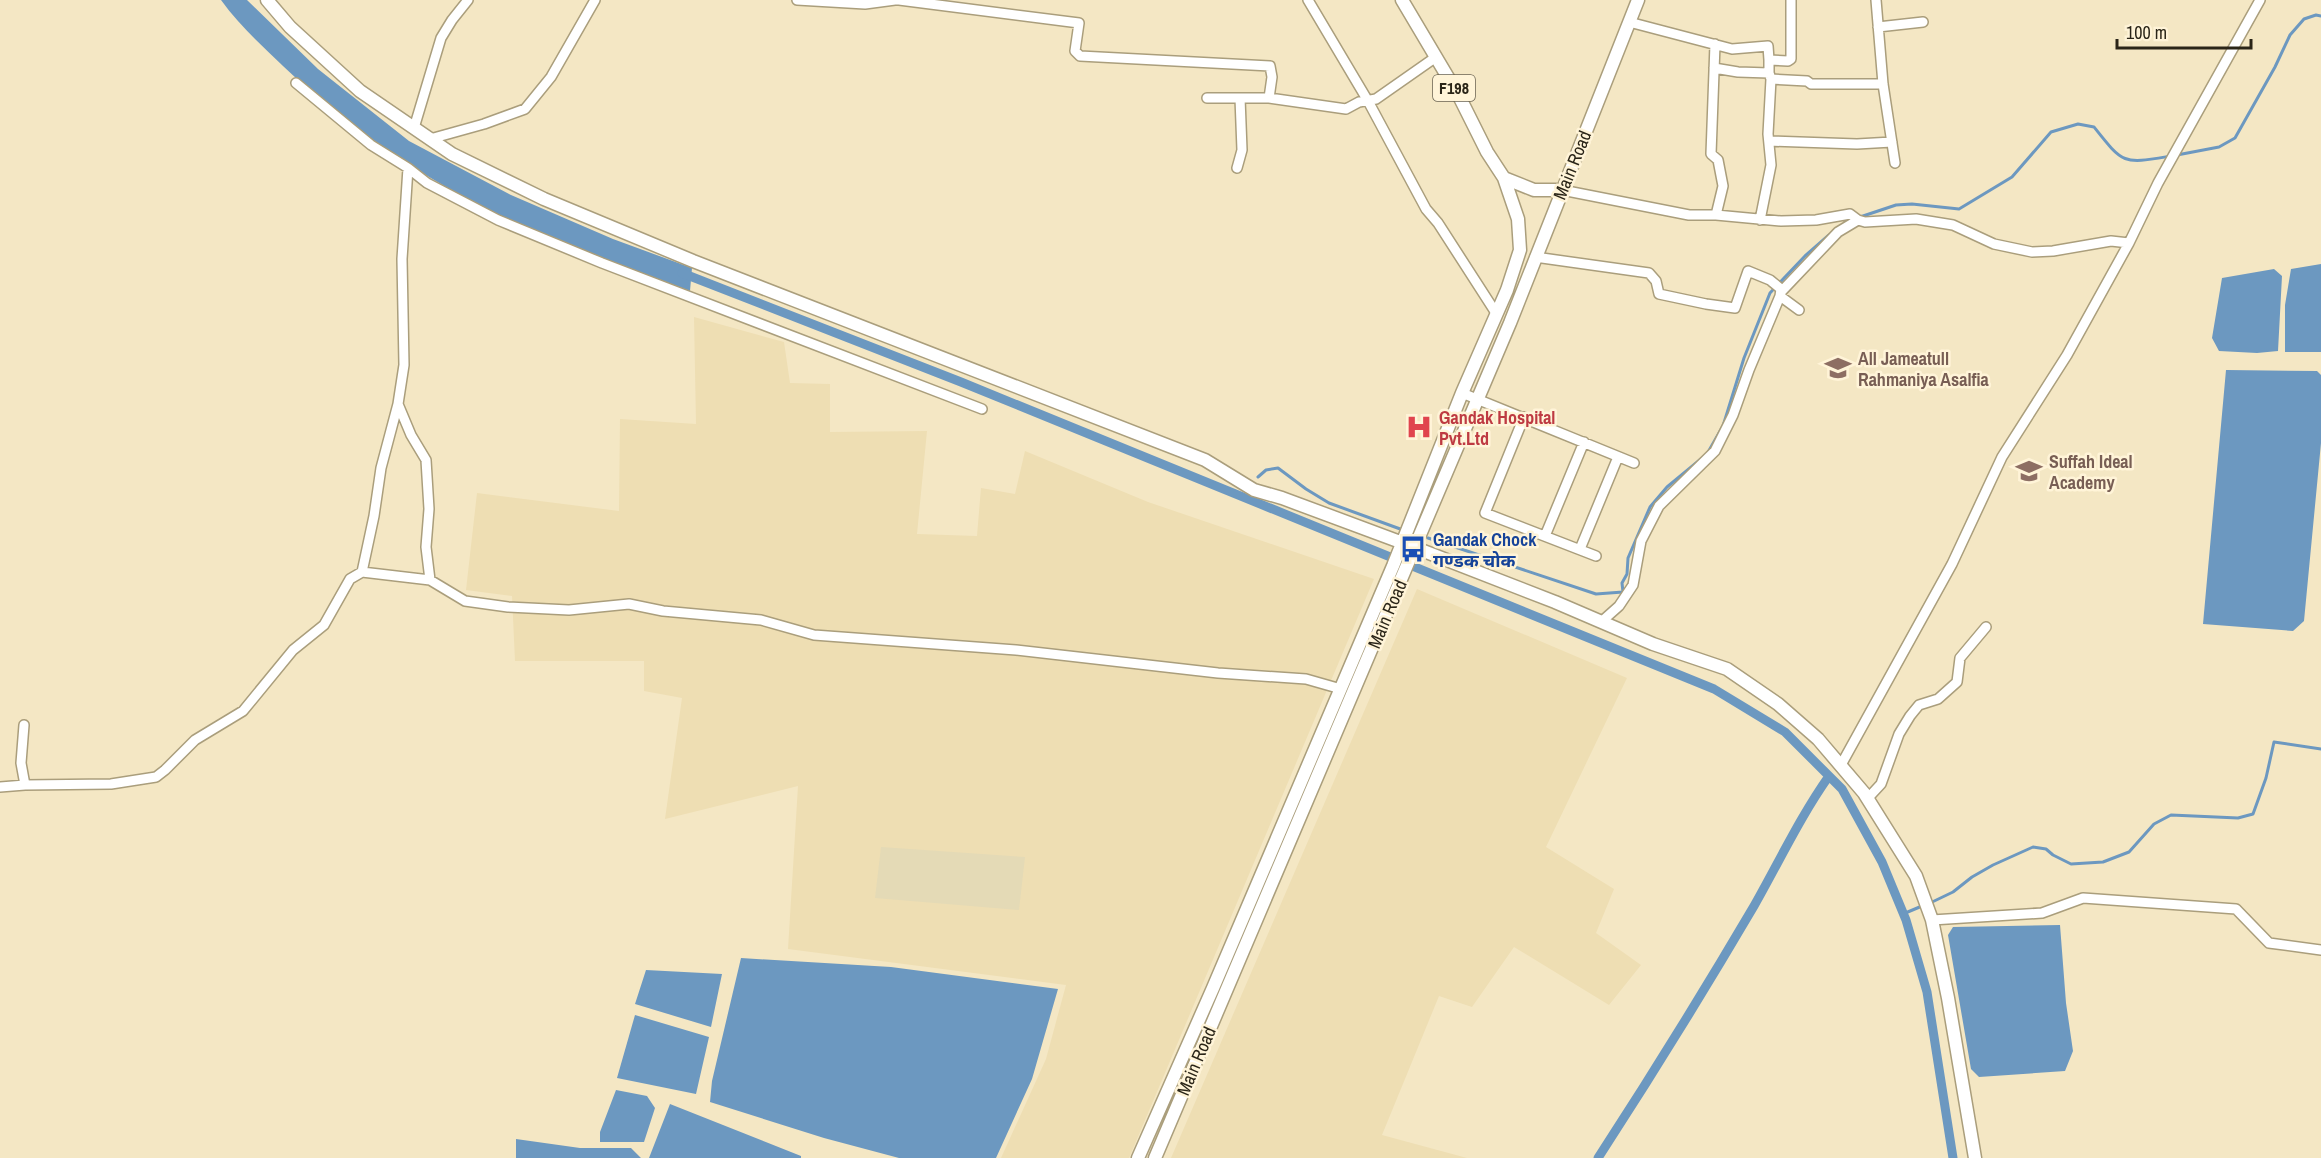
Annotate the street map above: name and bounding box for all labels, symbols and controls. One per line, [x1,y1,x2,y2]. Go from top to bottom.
scale bar [2117,12,2250,50]
text: 100 m [2126,20,2167,45]
road number: F198 [1433,75,1475,101]
street label: Main Road [1547,127,1597,203]
place label: All Jameatull Rahmaniya Asalfia [1858,346,1990,392]
school or university icon: All Jameatull Rahmaniya Asalfia [1823,353,1853,383]
place label: Gandak Hospital Pvt.Ltd [1439,405,1555,451]
hospital icon: Gandak Hospital Pvt.Ltd [1404,412,1434,442]
place label: Suffah Ideal Academy [2049,449,2133,495]
school or university icon: Suffah Ideal Academy [2014,456,2044,486]
place label: Gandak Chock गण्डक चोक [1433,527,1537,573]
bus stop icon: Gandak Chock गण्डक चोक [1398,534,1428,564]
street label: Main Road [1361,576,1413,652]
street label: Main Road [1170,1023,1222,1099]

